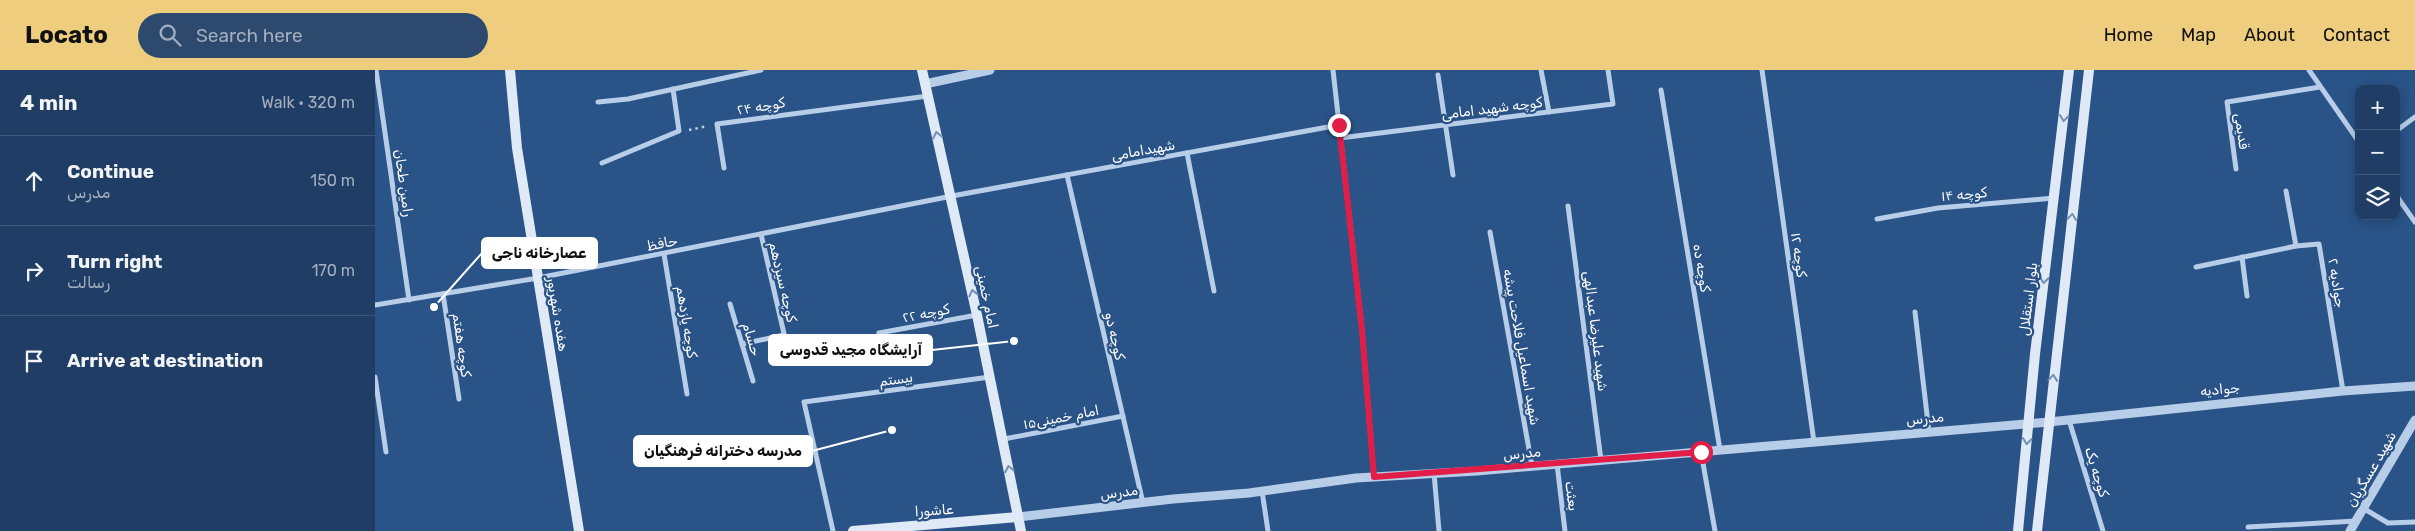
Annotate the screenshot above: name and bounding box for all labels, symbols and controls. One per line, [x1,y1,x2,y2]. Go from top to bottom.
search box [138,13,488,58]
text: Locato [25,21,108,49]
icon: search [156,21,184,49]
text: Search here [196,24,303,47]
text: Home [2104,24,2153,46]
text: Map [2181,24,2216,46]
text: About [2244,24,2295,46]
text: Contact [2323,24,2390,46]
map controls [2355,85,2400,220]
button: + [2355,85,2400,130]
text: 4 min [20,90,78,115]
text: Walk · 320 m [261,93,355,112]
street label: کوچه ۲۴ [736,94,787,119]
street label: کوچه شهید امامی [1440,94,1544,123]
street label: قدیمی [2231,112,2253,151]
route end [1328,114,1351,137]
one-way arrow [2059,115,2070,123]
one-way arrow [932,130,943,139]
button: − [2355,130,2400,175]
street label: شهیدامامی [1110,137,1176,164]
street label: رامین طحان [390,148,417,218]
text: Continue [67,160,154,183]
icon: ahead [20,167,48,195]
text: 150 m [310,171,355,190]
button: layers [2355,175,2400,220]
text: مدرس [67,183,110,202]
street label: کوچه ۱۴ [1940,184,1988,205]
one-way arrow [2066,212,2077,220]
street label: حافظ [645,232,679,255]
street label: کوچه ۱۲ [1787,232,1810,279]
callout: عصارخانه ناجی [482,238,597,268]
street label: کوچه سیزدهم [765,240,800,325]
street label: کوچه ده [1689,243,1714,294]
text: عصارخانه ناجی [492,244,587,262]
text: Turn right [67,250,162,273]
icon: right [20,257,48,285]
street label: جوادیه ۲ [2324,257,2349,309]
text: 170 m [312,261,355,280]
street label: بلوار استقلال [2016,261,2041,337]
street label: امام خمینی [971,264,1001,330]
street label: شهید اسماعیل فلاحت پیشه [1498,268,1544,427]
street label: شهید علیرضا عبدالهی [1580,270,1611,392]
text: رسالت [67,273,110,292]
street label: هفده شهریور [543,275,572,352]
one-way arrow [2040,275,2050,284]
street label: کوچه یازدهم [672,285,701,360]
one-way arrow [968,289,978,298]
street label: کوچه ۲۲ [901,300,952,326]
street label: کوچه دو [1101,311,1128,362]
street label: کوچه هفتم [449,312,475,379]
street label: حسام [737,320,765,358]
callout: آرایشگاه مجید قدوسی [769,335,932,365]
text: آرایشگاه مجید قدوسی [780,341,923,359]
icon: arrive [20,347,48,375]
text: Arrive at destination [67,349,263,372]
street label: بیستم [878,369,914,390]
one-way arrow [2048,374,2059,382]
street label: جوادیه [2199,379,2241,400]
street label: امام خمینی۱۵ [1022,402,1101,434]
street label: مدرس [1905,408,1945,429]
street label: شهید عسگریان [2343,428,2400,510]
callout: مدرسه دخترانه فرهنگیان [634,436,812,466]
one-way arrow [2022,438,2033,446]
route start [1690,441,1713,464]
text: مدرسه دخترانه فرهنگیان [644,442,802,460]
street label: مدرس [1502,443,1542,464]
street label: کوچه یک [2081,445,2112,500]
one-way arrow [1005,465,1015,474]
street label: بعثت [1561,480,1582,512]
street label: مدرس [1099,482,1139,503]
street label: عاشورا [914,501,954,520]

